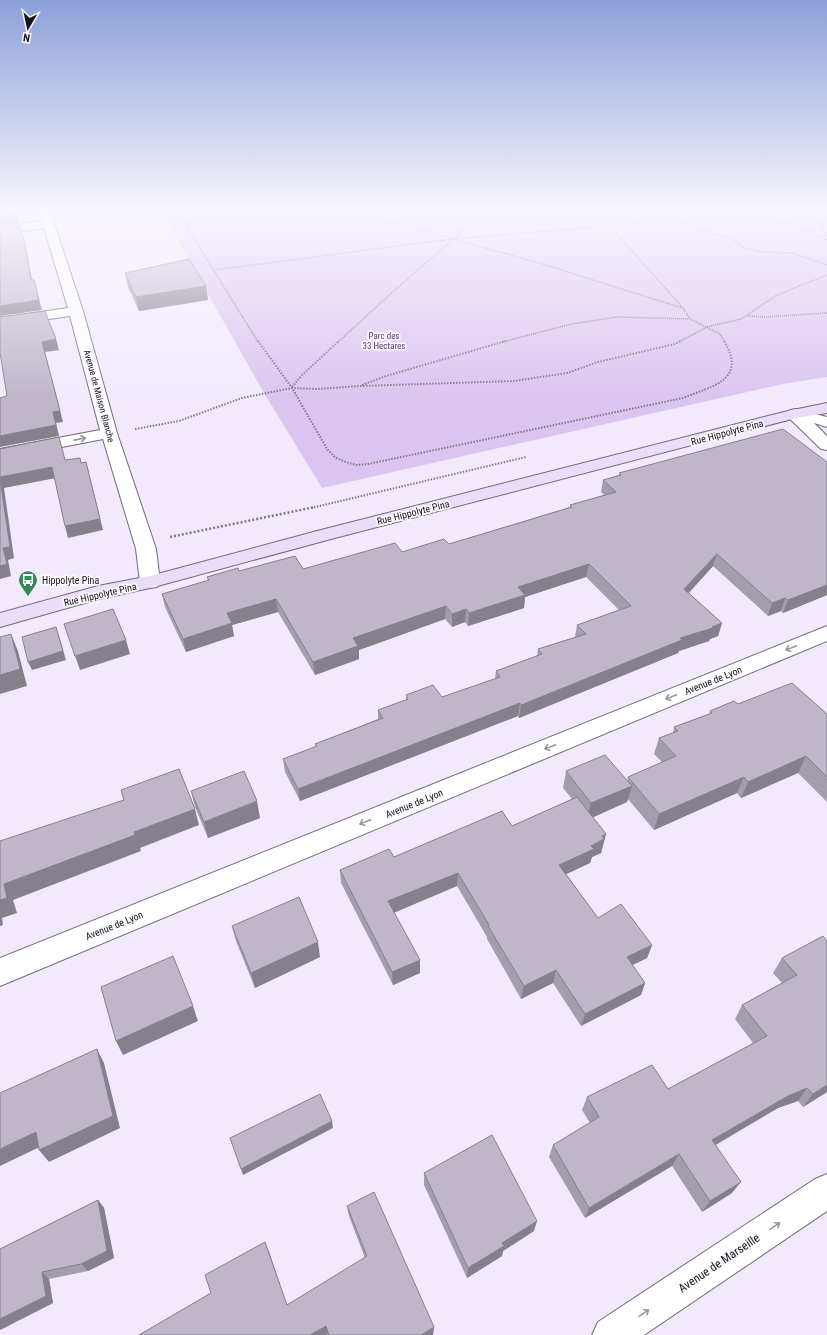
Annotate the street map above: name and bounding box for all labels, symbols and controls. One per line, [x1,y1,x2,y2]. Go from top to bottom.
north arrow [8,8,48,48]
text: N [22,30,31,44]
park label: Parc des 33 Hectares [363,331,405,351]
street label: Avenue de Maison Blanche [82,349,116,443]
street label: Rue Hippolyte Pina [690,417,765,447]
one-way arrow [73,434,86,442]
street label: Rue Hippolyte Pina [376,498,451,527]
bus stop icon: Hippolyte Pina [17,569,39,597]
place label: Hippolyte Pina [42,575,99,586]
street label: Rue Hippolyte Pina [63,581,138,608]
one-way arrow [785,645,797,652]
street label: Avenue de Lyon [683,664,744,697]
one-way arrow [665,694,677,702]
one-way arrow [545,743,557,751]
street label: Avenue de Lyon [384,787,445,820]
one-way arrow [360,819,372,827]
street label: Avenue de Lyon [84,909,145,942]
one-way arrow [769,1222,780,1230]
street label: Avenue de Marseille [676,1230,763,1295]
one-way arrow [638,1309,649,1317]

